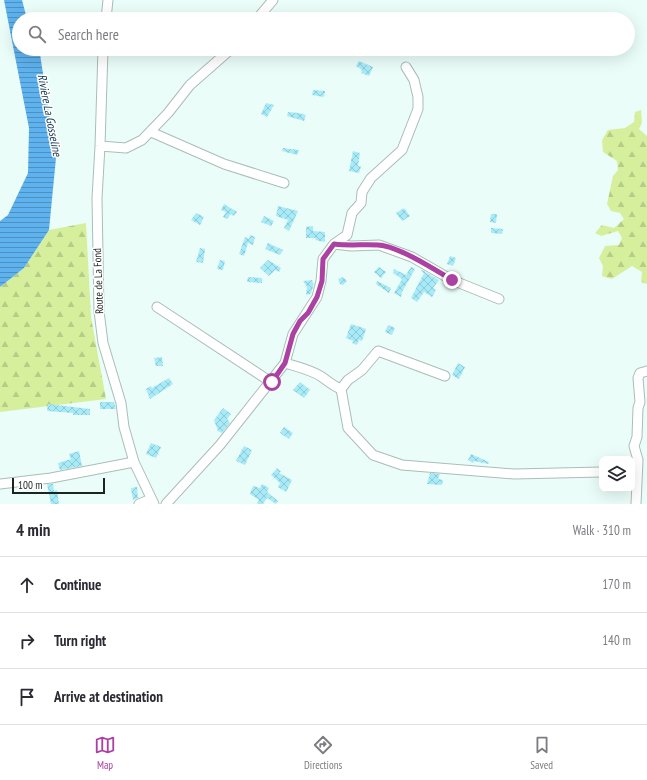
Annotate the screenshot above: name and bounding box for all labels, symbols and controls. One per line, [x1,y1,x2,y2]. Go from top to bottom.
search box [12,12,635,56]
icon: search [26,23,48,45]
text: Search here [58,25,119,44]
water label: Rivière La Gosseline [35,73,66,158]
street label: Route de La Fond [90,248,106,314]
route end [443,271,461,289]
route start [263,373,281,391]
map controls [599,456,635,492]
button: layers [599,456,635,492]
scale bar [12,476,105,495]
text: 100 m [18,478,42,492]
text: 4 min [16,519,50,541]
text: Walk · 310 m [573,522,631,539]
icon: ahead [16,574,38,596]
text: Continue [54,575,101,594]
text: 170 m [602,576,631,593]
icon: right [16,630,38,652]
text: Turn right [54,631,106,650]
text: 140 m [602,632,631,649]
icon: arrive [16,686,38,708]
text: Arrive at destination [54,687,163,706]
tab: Map [94,734,116,772]
tab: Directions [304,734,342,772]
tab: Saved [530,734,553,772]

